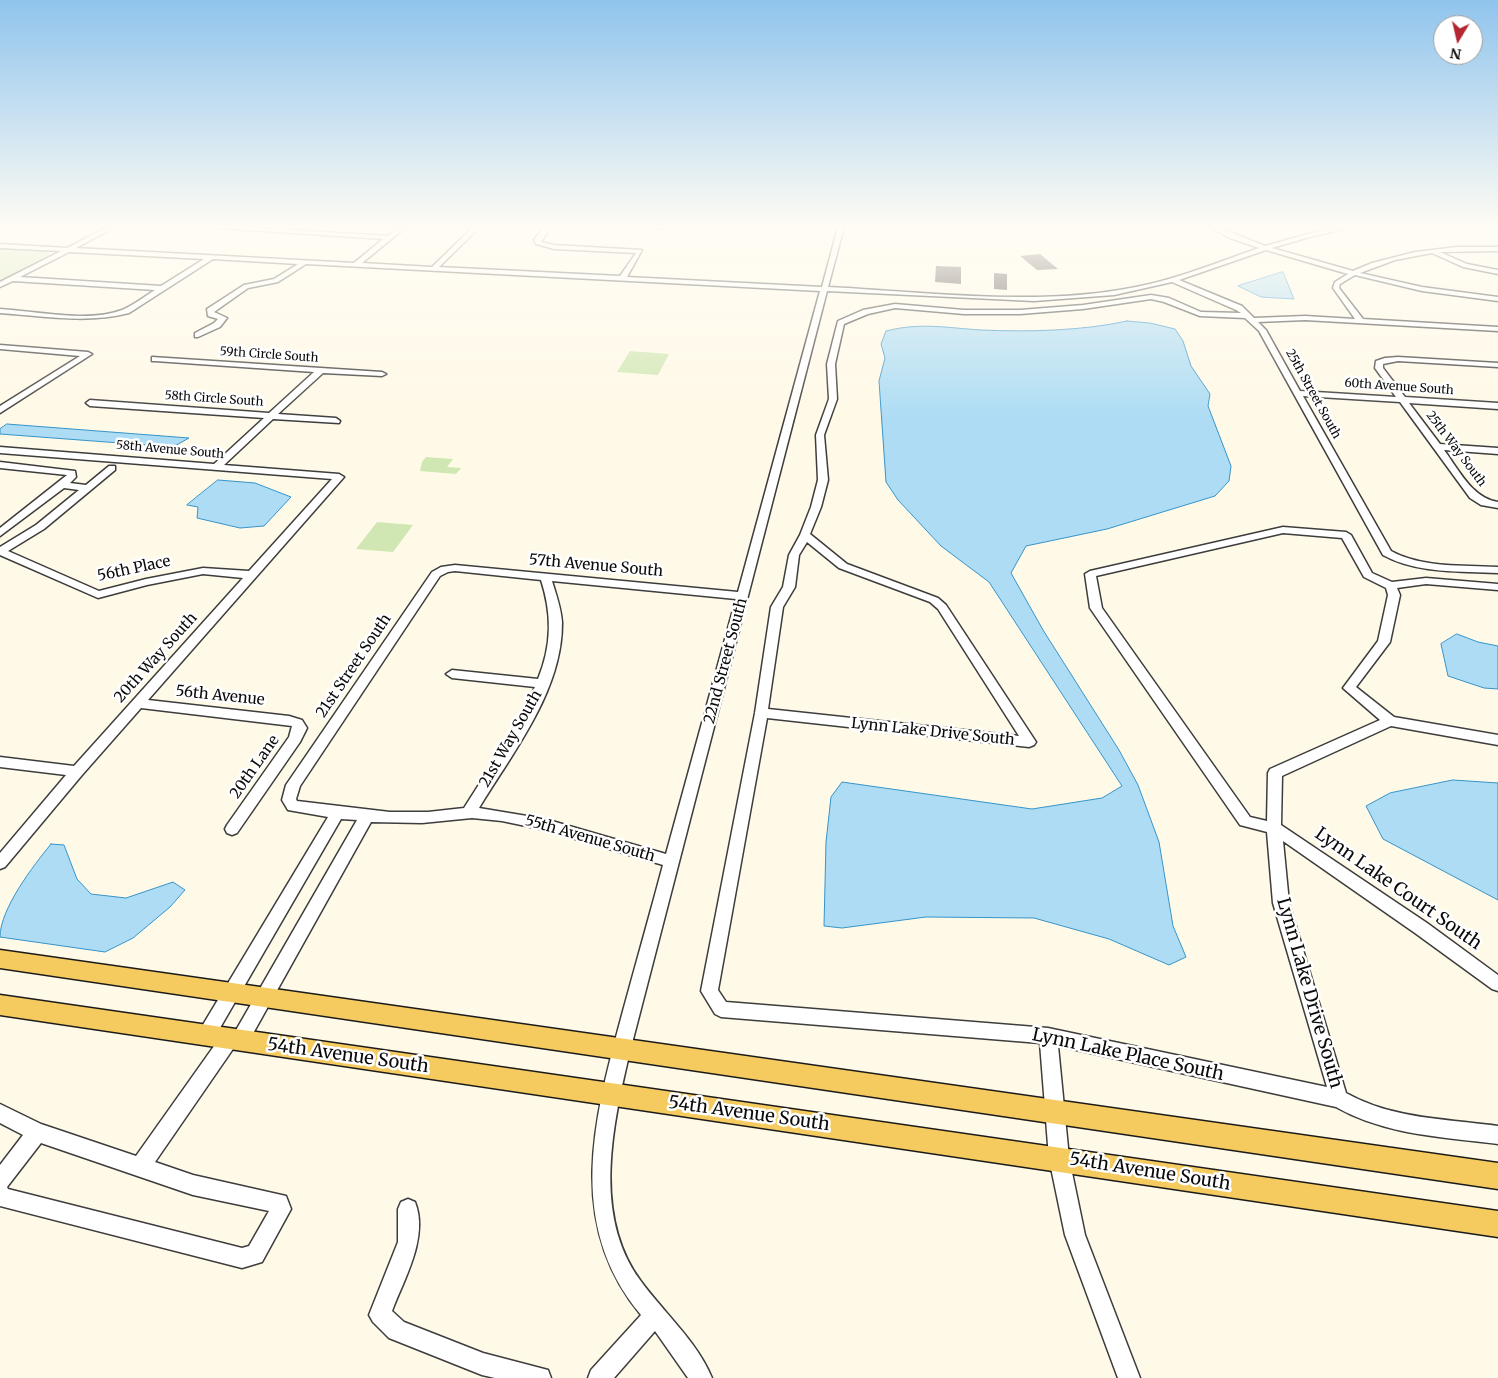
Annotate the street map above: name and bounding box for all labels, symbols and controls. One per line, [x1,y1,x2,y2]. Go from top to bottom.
north arrow [1433,15,1483,65]
text: N [1449,44,1463,64]
street label: 59th Circle South [219,344,319,366]
street label: 25th Street South [1282,347,1344,441]
street label: 60th Avenue South [1344,376,1454,398]
street label: 58th Circle South [164,388,264,410]
street label: 25th Way South [1423,409,1489,489]
street label: 58th Avenue South [115,438,225,462]
street label: 57th Avenue South [528,551,664,581]
street label: 56th Place [96,552,172,586]
street label: 22nd Street South [701,596,751,726]
street label: 20th Way South [111,609,201,707]
street label: 21st Street South [313,611,395,721]
street label: 56th Avenue [175,682,265,710]
street label: 21st Way South [476,687,546,791]
street label: Lynn Lake Drive South [850,714,1016,750]
street label: 20th Lane [227,732,283,802]
street label: 55th Avenue South [523,812,657,866]
street label: Lynn Lake Court South [1310,823,1486,955]
street label: Lynn Lake Drive South [1271,895,1347,1091]
street label: Lynn Lake Place South [1030,1024,1226,1086]
street label: 54th Avenue South [266,1034,430,1078]
street label: 54th Avenue South [667,1092,831,1136]
street label: 54th Avenue South [1068,1149,1232,1195]

